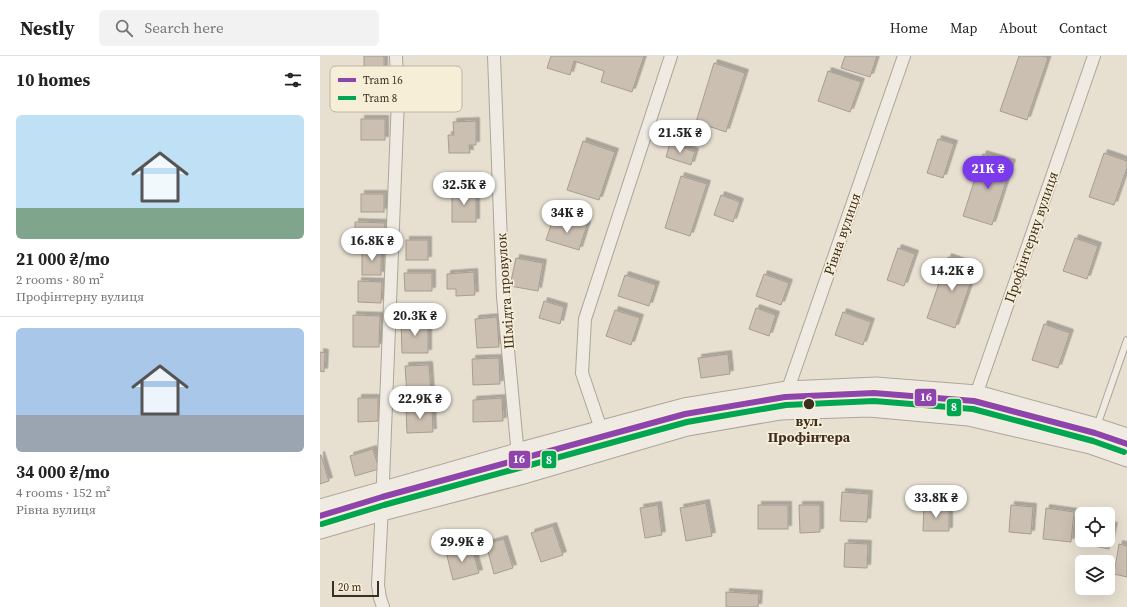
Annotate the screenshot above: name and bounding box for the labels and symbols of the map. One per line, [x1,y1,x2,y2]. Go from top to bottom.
legend [330,66,462,112]
text: Tram 16 [363,73,403,88]
text: Tram 8 [363,91,397,106]
pin: 21.5K ₴ [643,120,717,154]
pin: 21K ₴ [960,156,1016,190]
street label: Профінтерну вулиця [999,169,1063,305]
pin: 32.5K ₴ [427,172,501,206]
street label: Рівна вулиця [819,190,865,278]
pin: 34K ₴ [539,200,595,234]
pin: 16.8K ₴ [335,228,409,262]
street label: Шмідта провулок [491,232,519,350]
pin: 14.2K ₴ [915,258,989,292]
pin: 20.3K ₴ [378,303,452,337]
pin: 22.9K ₴ [383,386,457,420]
line badge: 16 [914,388,937,407]
text: 16 [920,390,932,405]
marker: вул. Профінтера [802,397,816,411]
line badge: 8 [946,398,962,417]
text: 8 [951,400,957,415]
place label: вул. Профінтера [768,411,851,447]
line badge: 16 [508,450,531,469]
line badge: 8 [541,450,557,469]
text: 16 [513,452,525,467]
text: 8 [546,453,552,468]
pin: 33.8K ₴ [899,485,973,519]
pin: 29.9K ₴ [425,529,499,563]
scale bar [332,579,379,598]

